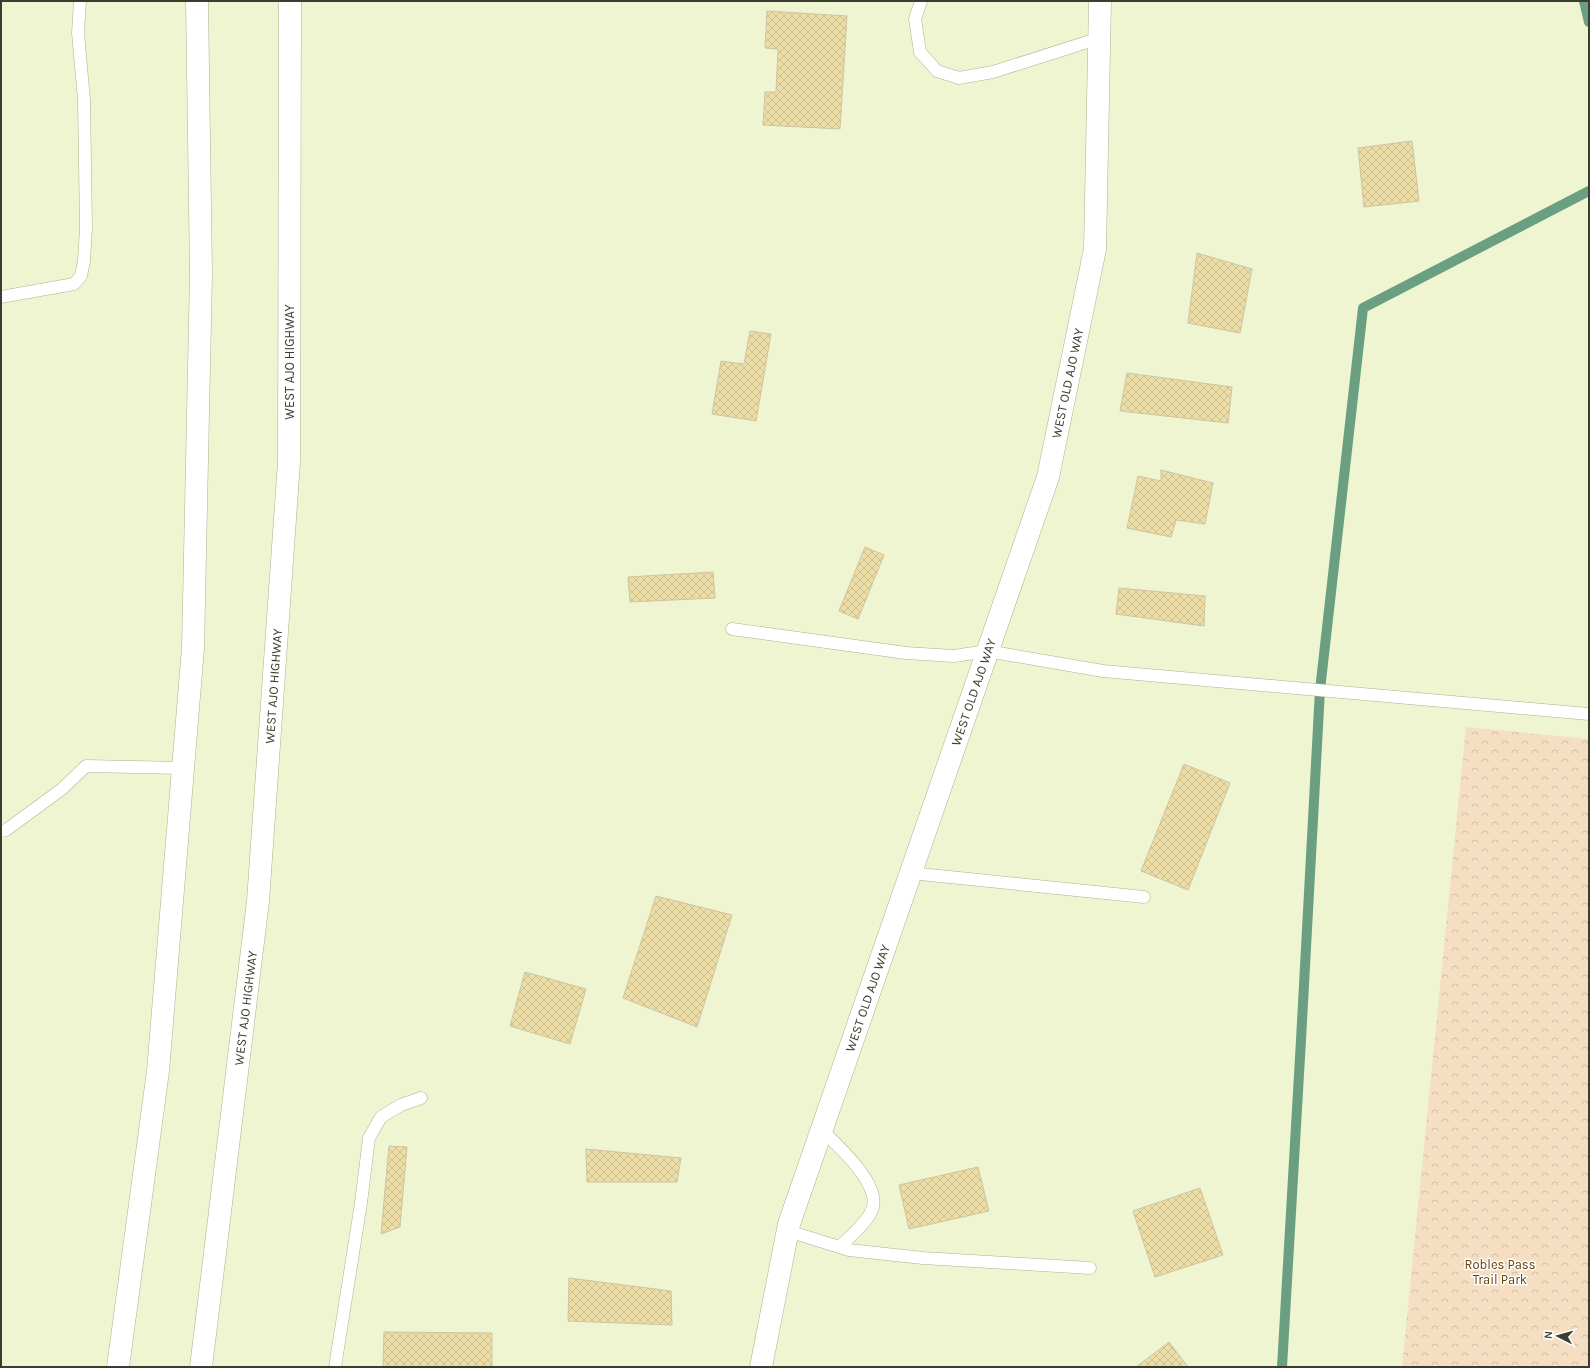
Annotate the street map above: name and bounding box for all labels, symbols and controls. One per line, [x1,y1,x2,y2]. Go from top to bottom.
street label: WEST AJO HIGHWAY [282,304,297,420]
street label: WEST OLD AJO WAY [1048,327,1086,440]
street label: WEST AJO HIGHWAY [262,628,285,744]
street label: WEST OLD AJO WAY [948,637,999,748]
street label: WEST OLD AJO WAY [842,943,893,1054]
street label: WEST AJO HIGHWAY [231,950,260,1066]
park label: Robles Pass Trail Park [1464,1257,1536,1287]
north arrow [1538,1316,1578,1356]
text: N [1542,1330,1555,1340]

